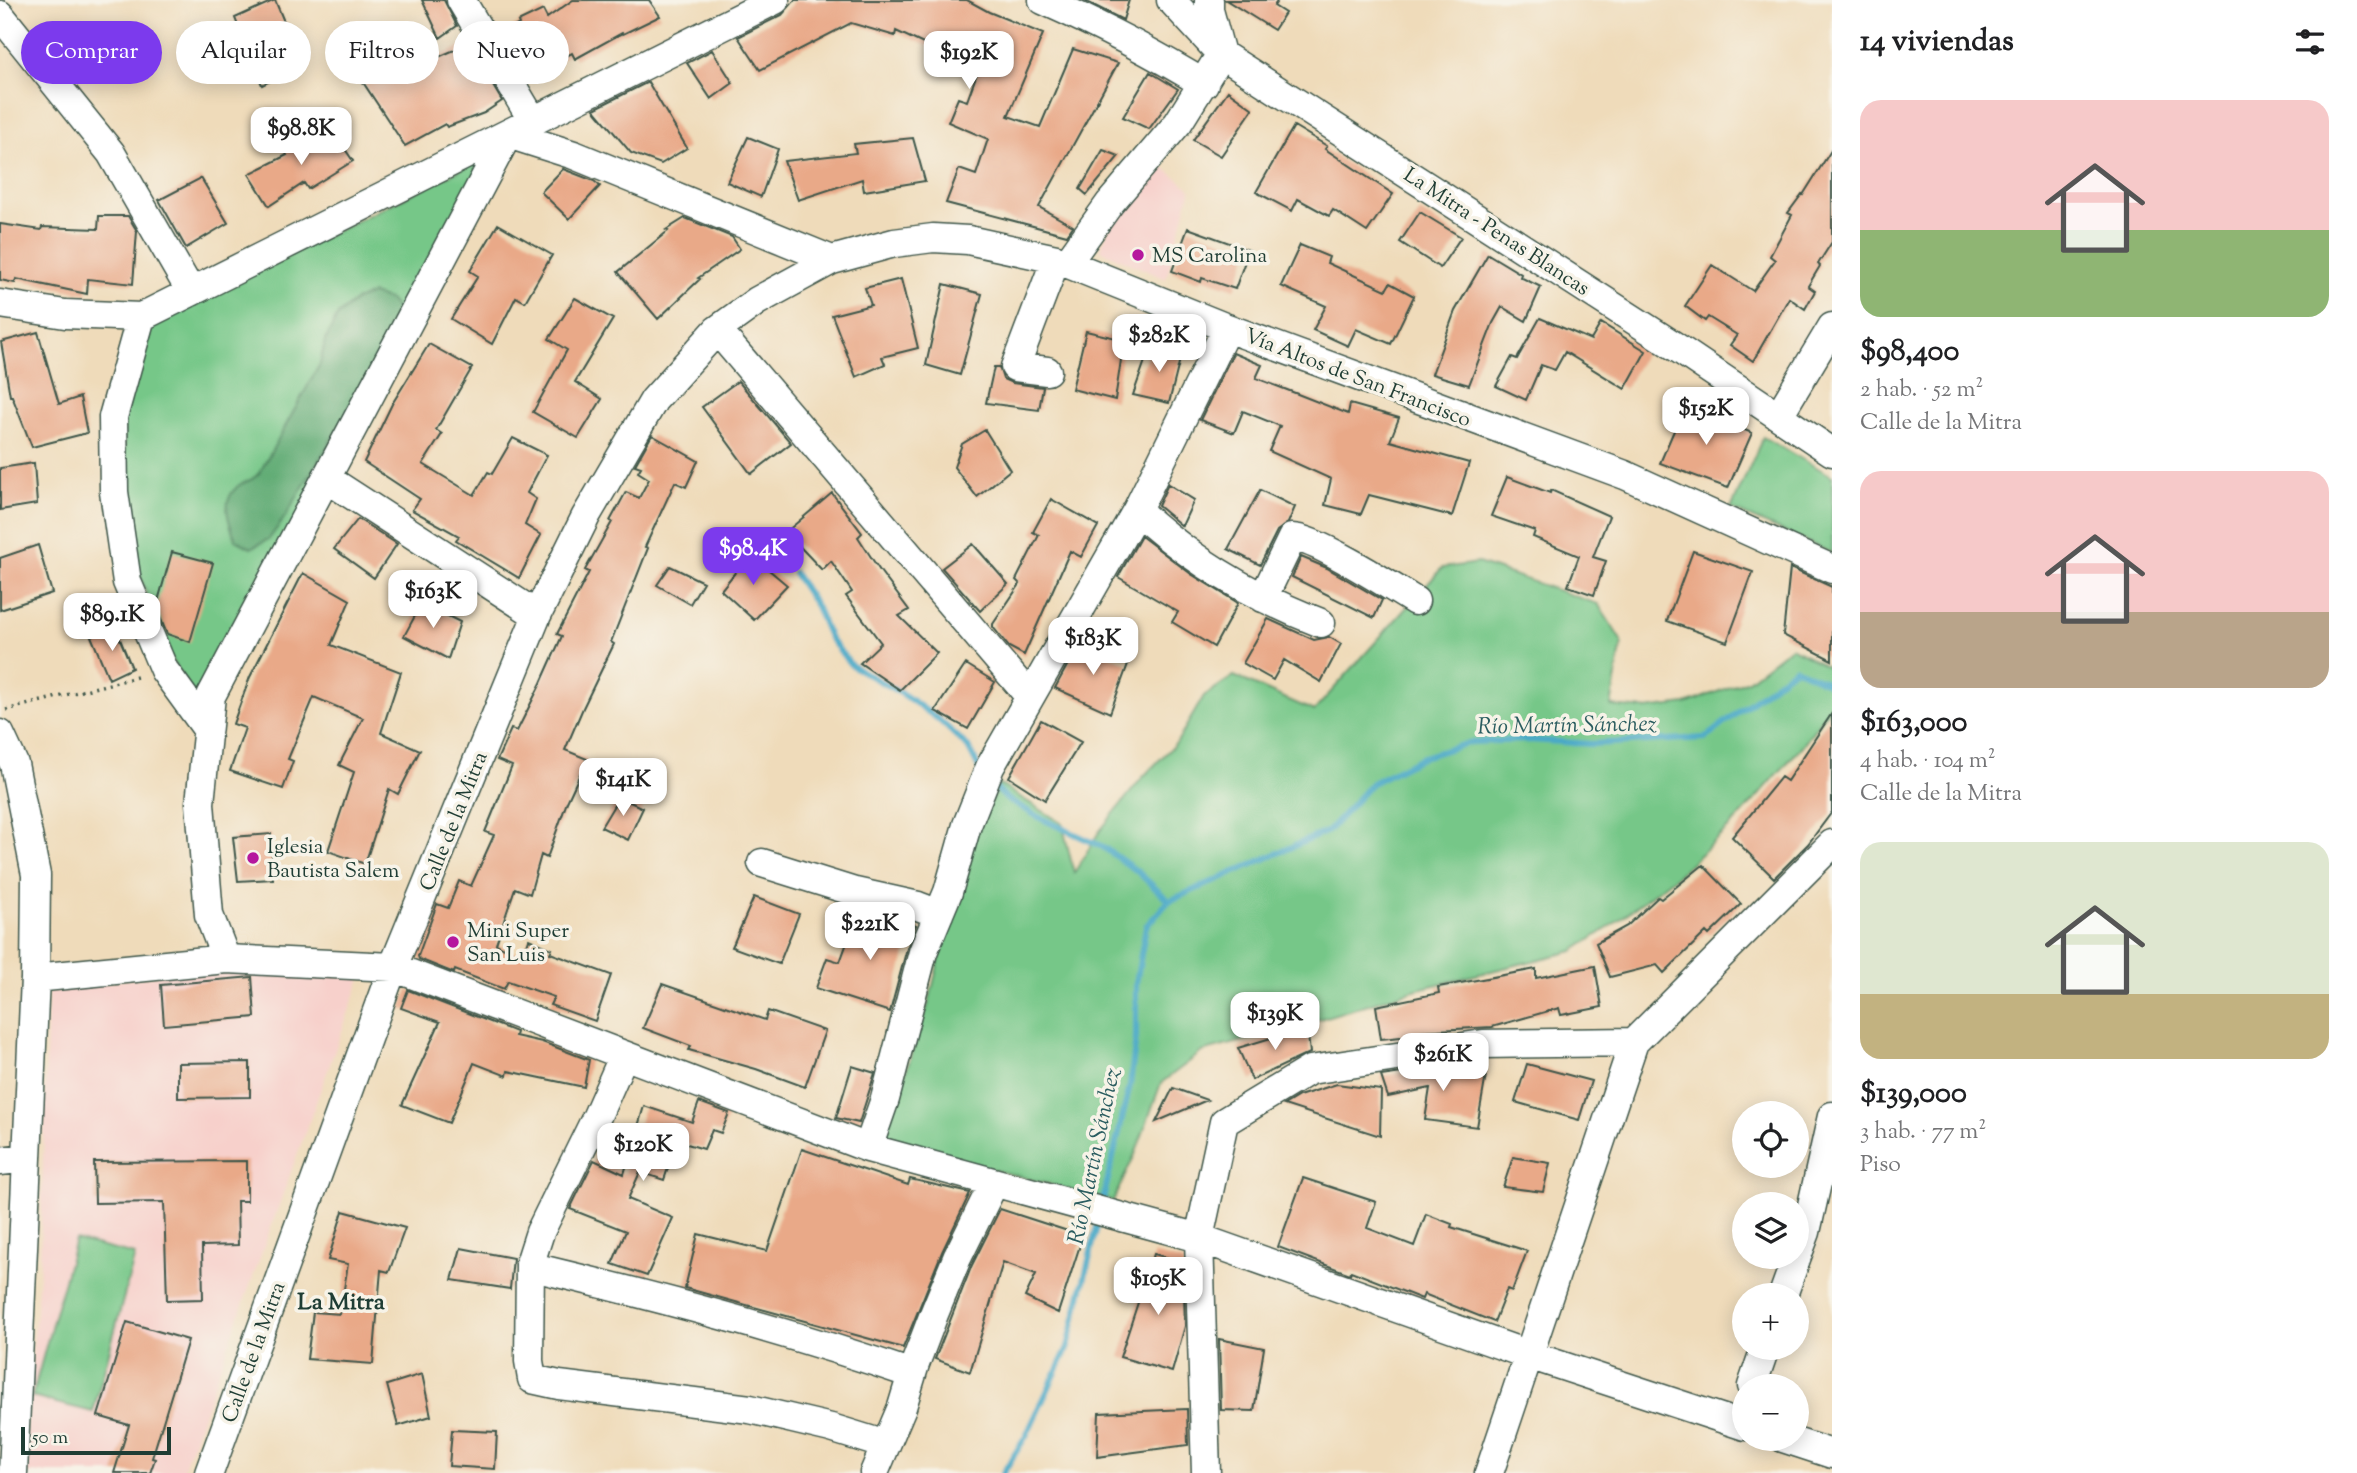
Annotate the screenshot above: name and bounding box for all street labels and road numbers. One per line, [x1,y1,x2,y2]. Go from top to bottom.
street label: La Mitra - Penas Blancas [1397,161,1595,304]
street label: Vía Altos de San Francisco [1240,322,1475,436]
street label: Calle de la Mitra [413,747,497,896]
street label: Calle de la Mitra [215,1278,294,1427]

